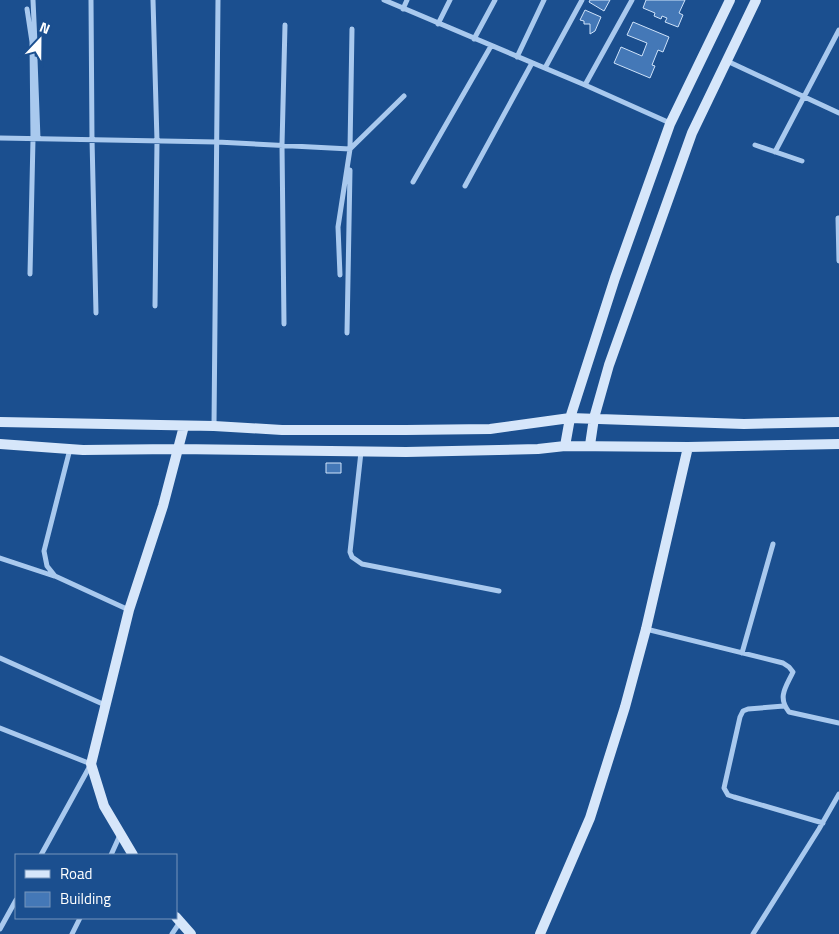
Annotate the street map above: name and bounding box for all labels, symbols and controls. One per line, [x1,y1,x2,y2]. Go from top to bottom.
north arrow [15,15,65,65]
text: N [37,16,53,39]
legend [15,854,178,919]
text: Road [60,862,92,885]
text: Building [60,887,111,910]

